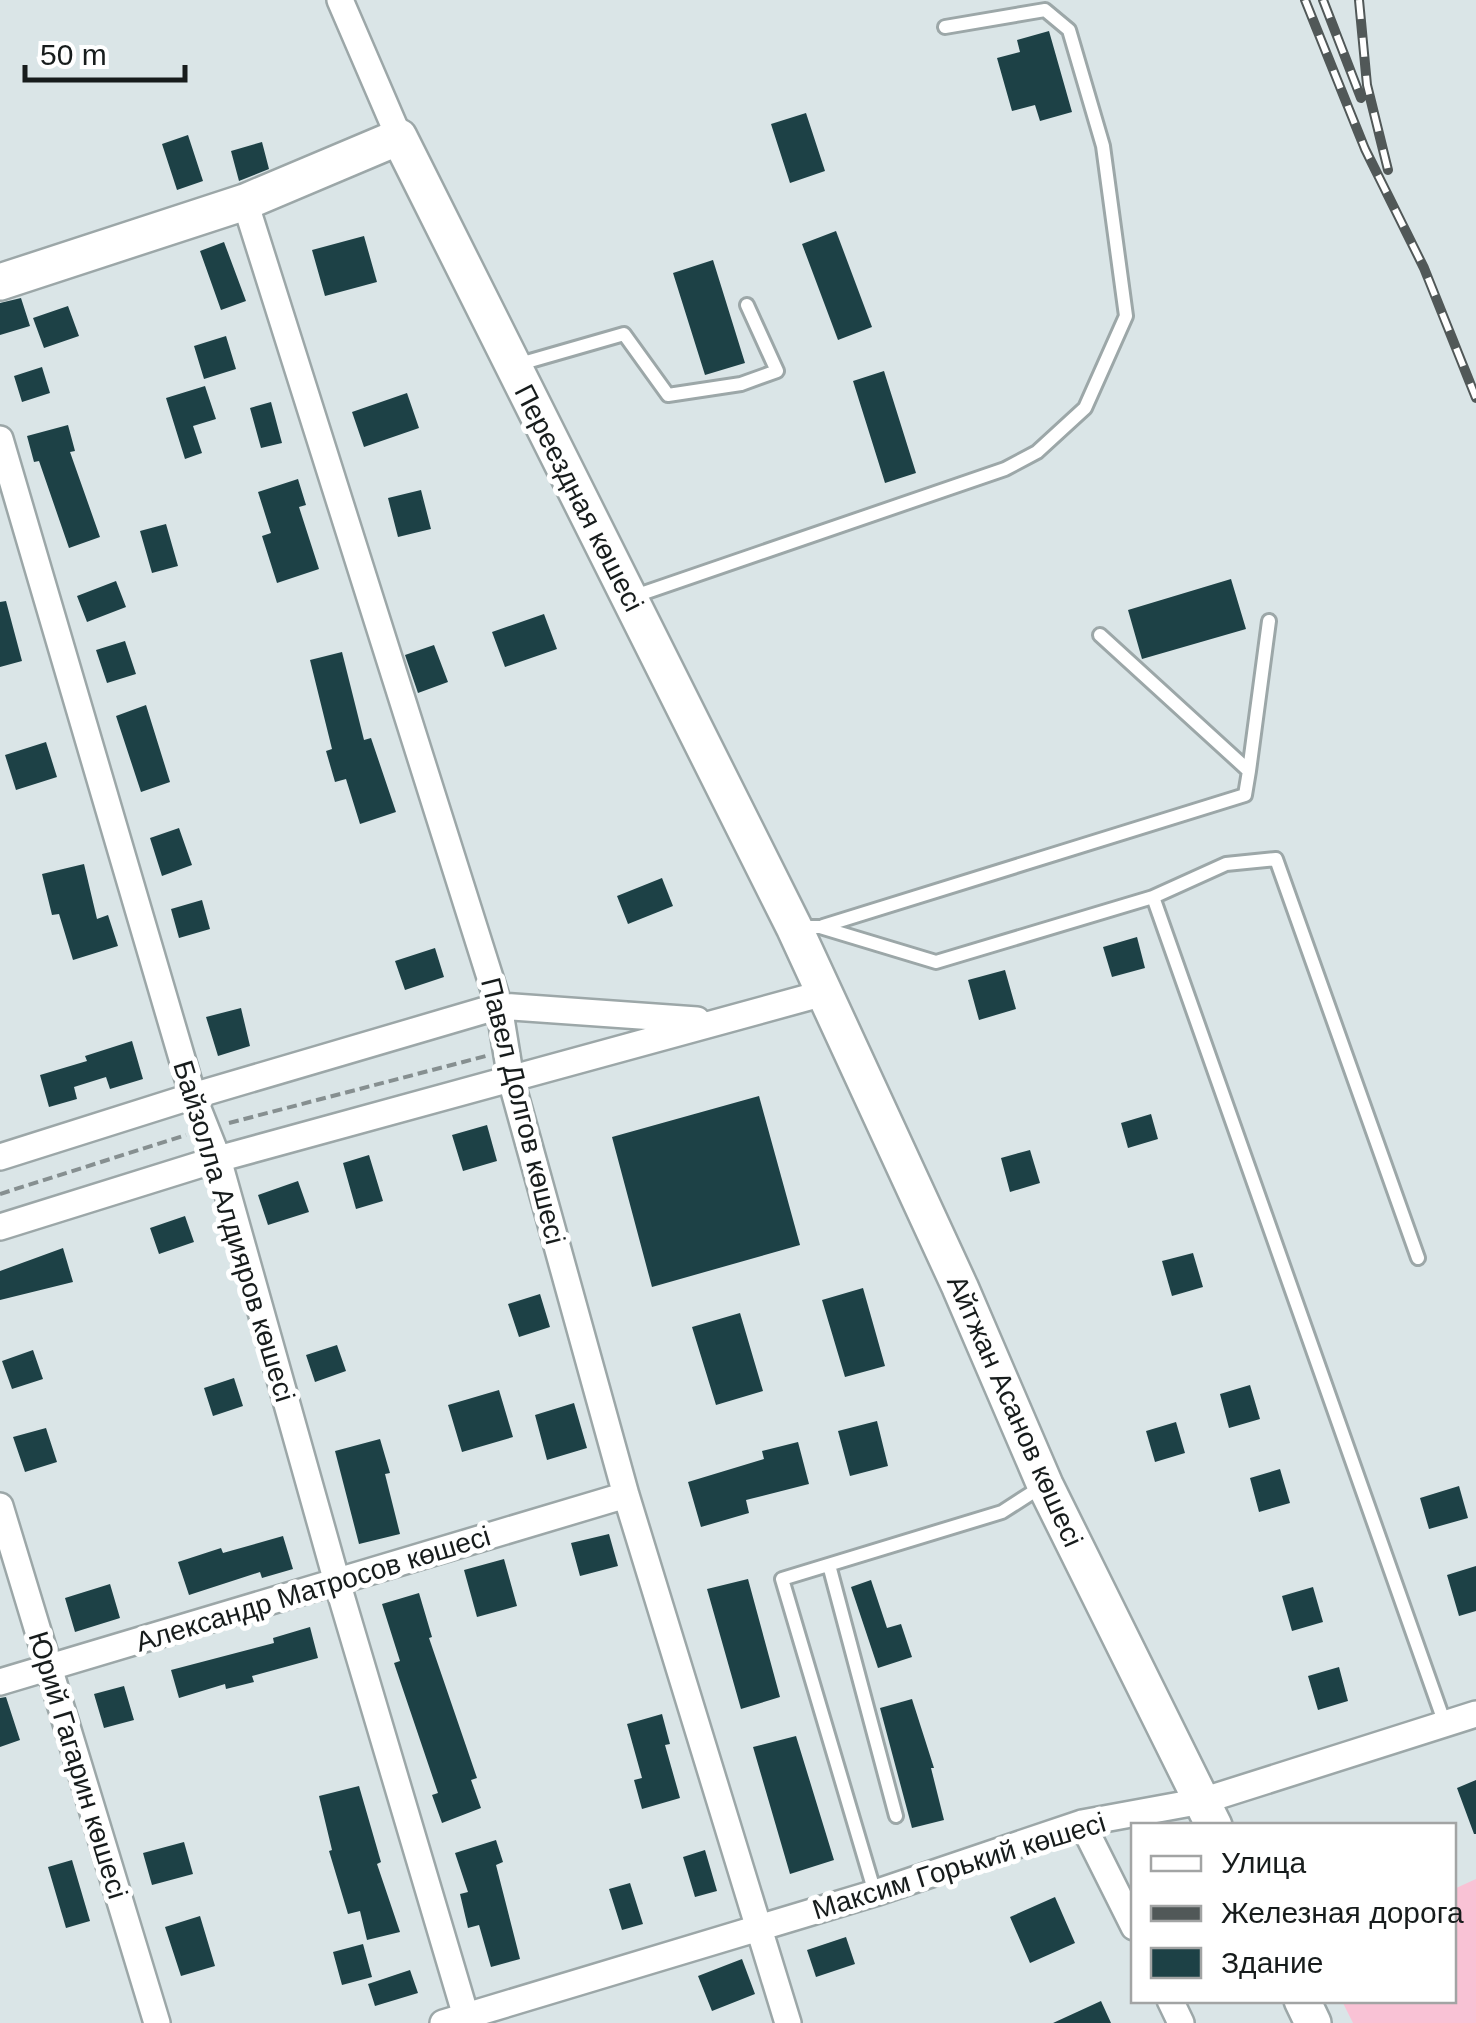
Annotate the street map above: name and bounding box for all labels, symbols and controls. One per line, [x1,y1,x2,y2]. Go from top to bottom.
scale bar [25,20,185,82]
text: 50 m [40,38,107,71]
street label: Переездная көшесі [508,379,650,617]
street label: Павел Долгов көшесі [475,975,571,1247]
street label: Байзолла Алдияров көшесі [167,1057,301,1405]
street label: Айтжан Асанов көшесі [941,1271,1089,1551]
street label: Александр Матросов көшесі [132,1520,494,1658]
street label: Юрий Гагарин көшесі [23,1628,133,1902]
street label: Максим Горький көшесі [809,1807,1109,1925]
legend [1131,1823,1456,2003]
text: Улица [1221,1846,1306,1879]
text: Железная дорога [1221,1896,1464,1929]
text: Здание [1221,1946,1323,1979]

